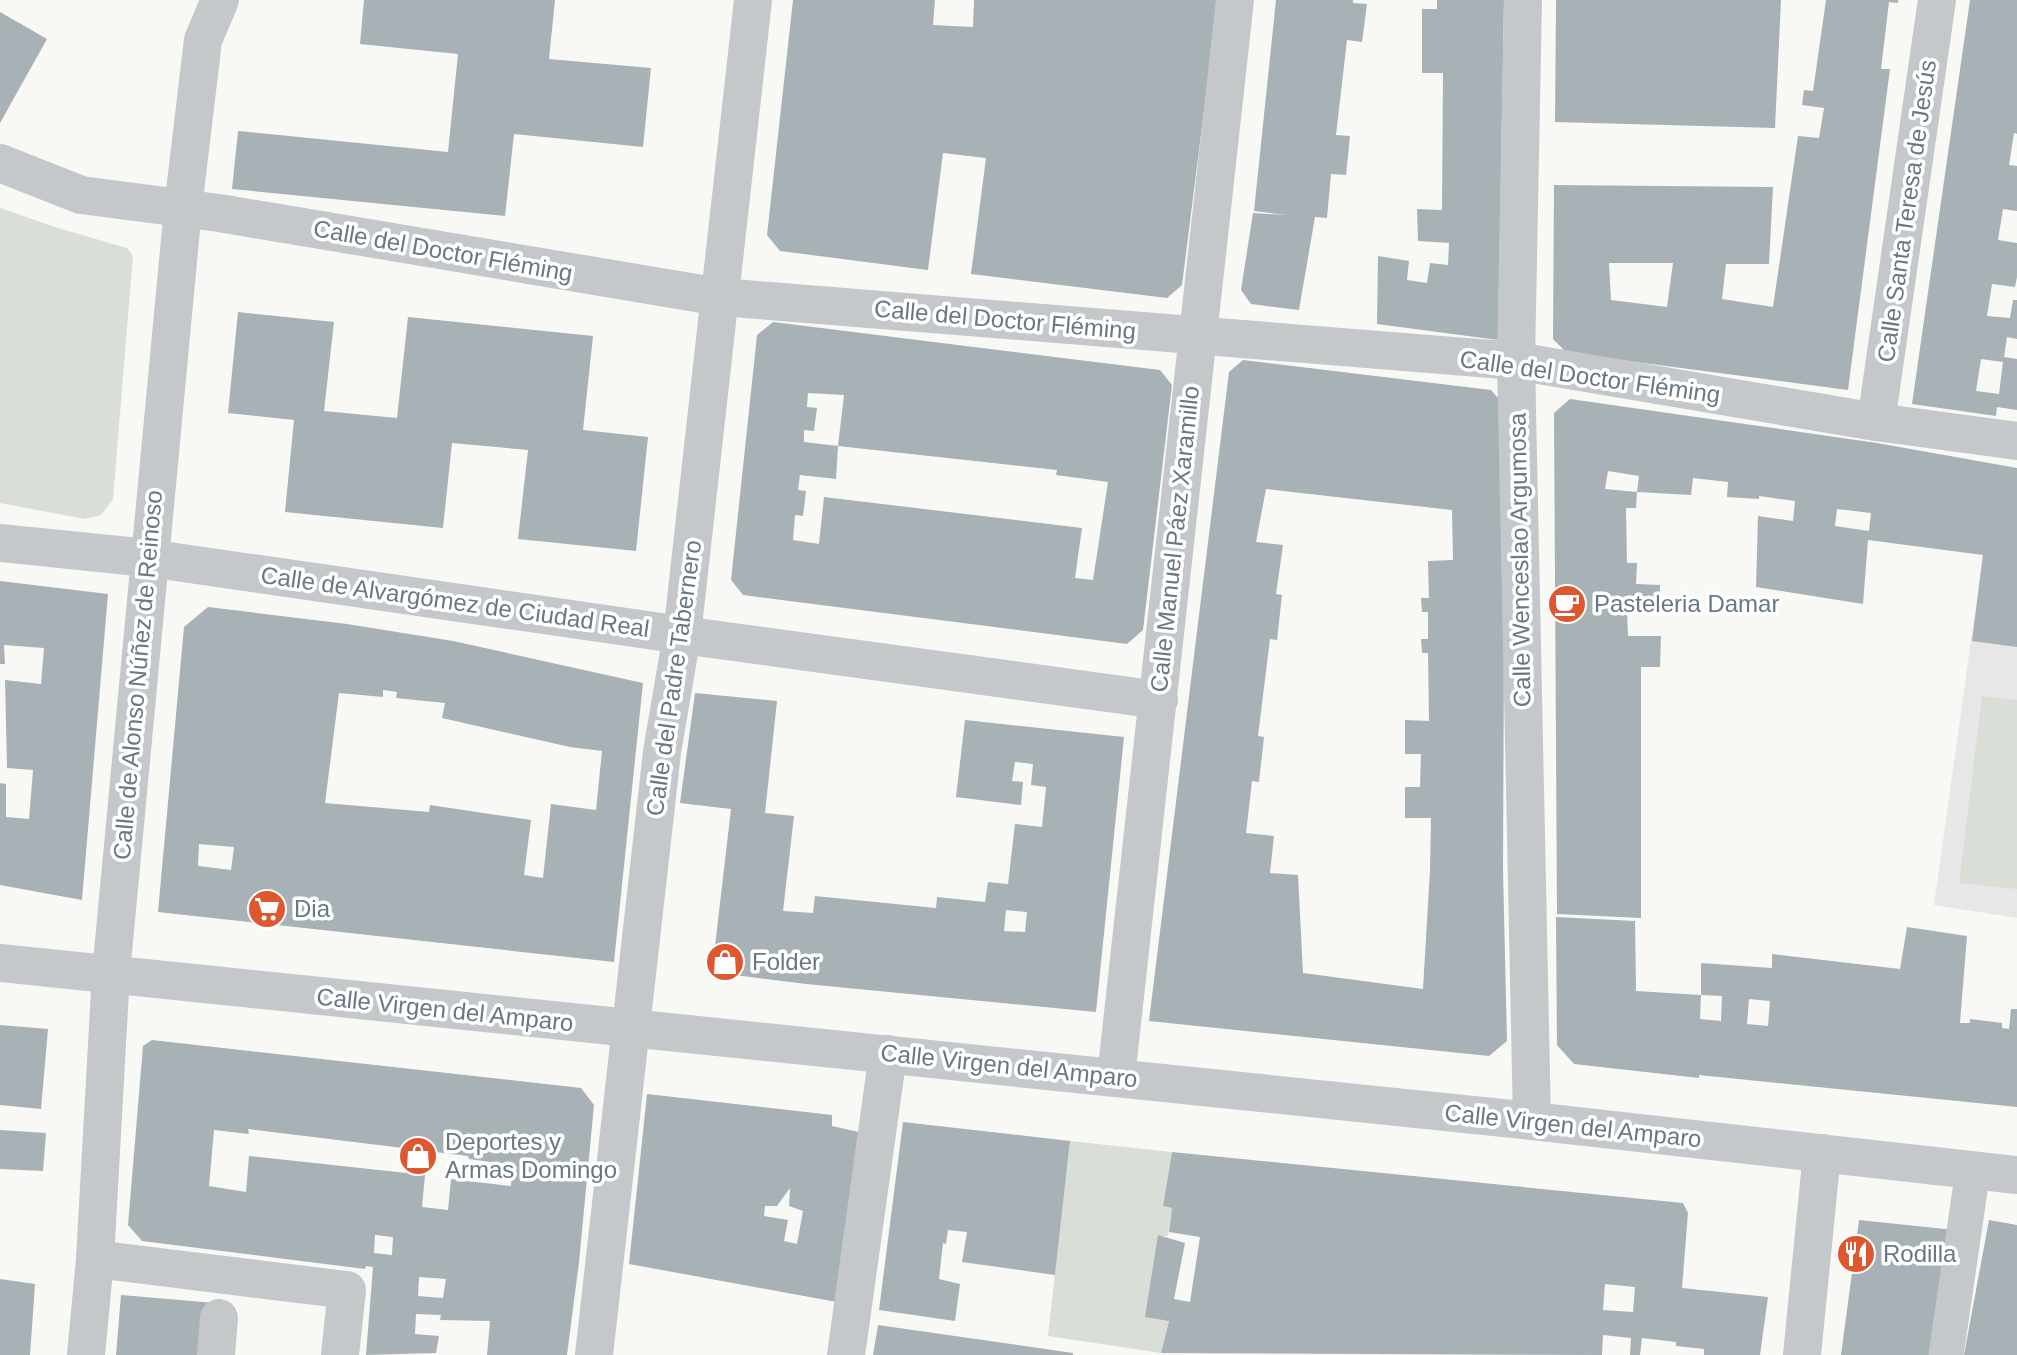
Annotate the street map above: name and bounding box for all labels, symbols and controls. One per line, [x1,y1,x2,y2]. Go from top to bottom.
street label: Calle Santa Teresa de Jesús [1872,58,1941,364]
street label: Calle del Doctor Fléming [311,214,575,287]
street label: Calle del Doctor Fléming [873,295,1137,344]
street label: Calle del Doctor Fléming [1458,345,1722,408]
street label: Calle Manuel Páez Xaramillo [1145,384,1204,694]
street label: Calle Wenceslao Argumosa [1503,412,1536,707]
street label: Calle de Alonso Núñez de Reinoso [108,489,167,861]
street label: Calle del Padre Tabernero [641,538,706,818]
street label: Calle de Alvargómez de Ciudad Real [259,561,651,642]
cafe icon: Pasteleria Damar [1546,583,1588,625]
place label: Pasteleria Damar [1594,590,1779,617]
supermarket icon: Dia [246,888,288,930]
place label: Dia [294,895,331,922]
shop icon: Folder [704,941,746,983]
place label: Folder [752,948,820,975]
street label: Calle Virgen del Amparo [315,983,575,1036]
street label: Calle Virgen del Amparo [879,1039,1139,1092]
street label: Calle Virgen del Amparo [1443,1099,1703,1152]
place label: Deportes y Armas Domingo [445,1128,617,1183]
shop icon: Deportes y Armas Domingo [397,1135,439,1177]
restaurant icon: Rodilla [1835,1233,1877,1275]
place label: Rodilla [1883,1240,1957,1267]

